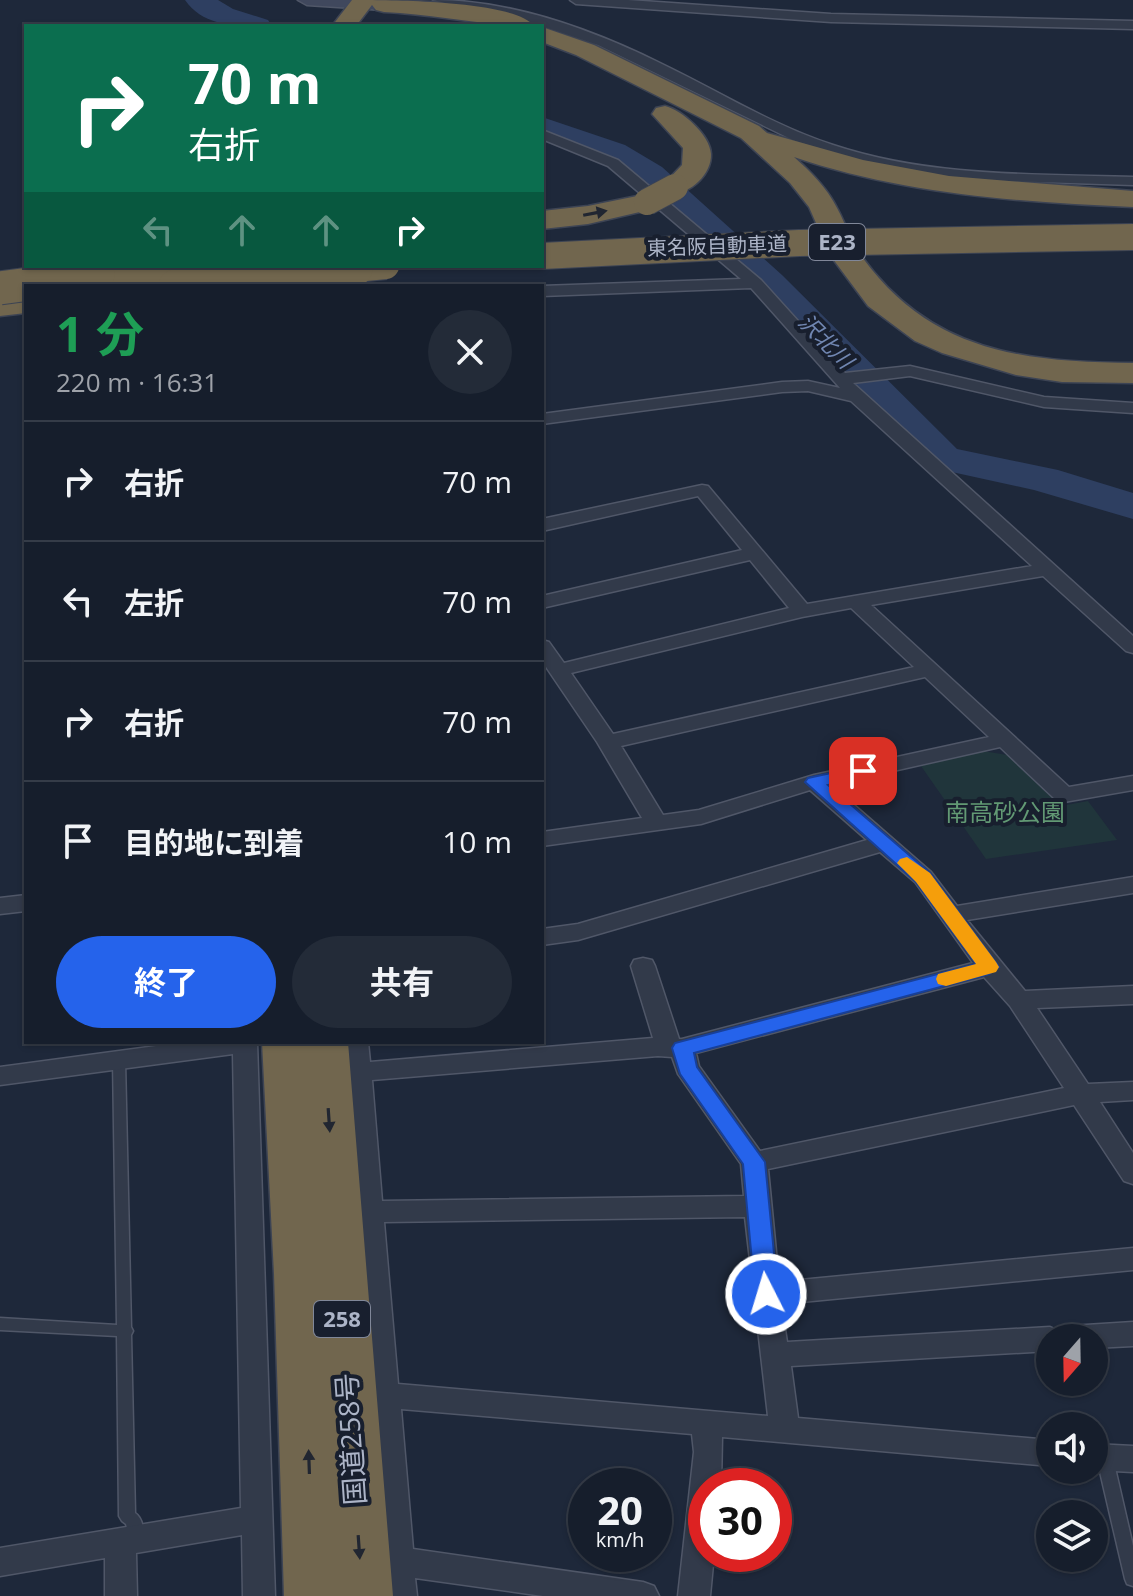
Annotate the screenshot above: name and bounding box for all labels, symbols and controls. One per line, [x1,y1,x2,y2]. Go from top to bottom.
text: 70 m [188,44,322,120]
icon: right [56,56,160,160]
text: 右折 [188,120,260,169]
one-way arrow [583,207,608,219]
icon: left [136,208,180,252]
icon: ahead [220,208,264,252]
icon: ahead [304,208,348,252]
icon: right [388,208,432,252]
road number: E23 [809,224,865,260]
street label: 東名阪自動車道 [647,230,787,261]
text: 1 分 [56,301,144,366]
water label: 沢北川 [793,306,862,376]
button: close [428,310,512,394]
text: 220 m · 16:31 [56,364,218,400]
icon: right [56,459,100,503]
text: 70 m [442,461,512,502]
text: 右折 [124,462,184,503]
icon: left [56,579,100,623]
text: 70 m [442,581,512,622]
text: 左折 [124,582,184,623]
icon: right [56,699,100,743]
text: 70 m [442,701,512,742]
text: 右折 [124,702,184,743]
pin [829,737,897,805]
icon: arrive [841,749,885,793]
park label: 南高砂公園 [945,795,1065,828]
icon: arrive [56,819,100,863]
text: 10 m [442,821,512,862]
text: 目的地に到着 [124,822,304,863]
button: 終了 [56,936,276,1028]
button: 共有 [292,936,512,1028]
one-way arrow [323,1108,336,1133]
position arrow [724,1252,808,1336]
road number: 258 [314,1301,370,1337]
north arrow [1036,1324,1108,1396]
map controls [1036,1324,1108,1572]
street label: 国道258号 [326,1372,374,1506]
button: sound [1036,1412,1108,1484]
one-way arrow [302,1449,315,1474]
speed limit sign: 30 [688,1468,792,1572]
text: 20 [597,1482,643,1537]
button: layers [1036,1500,1108,1572]
text: km/h [596,1526,644,1553]
one-way arrow [353,1535,366,1560]

